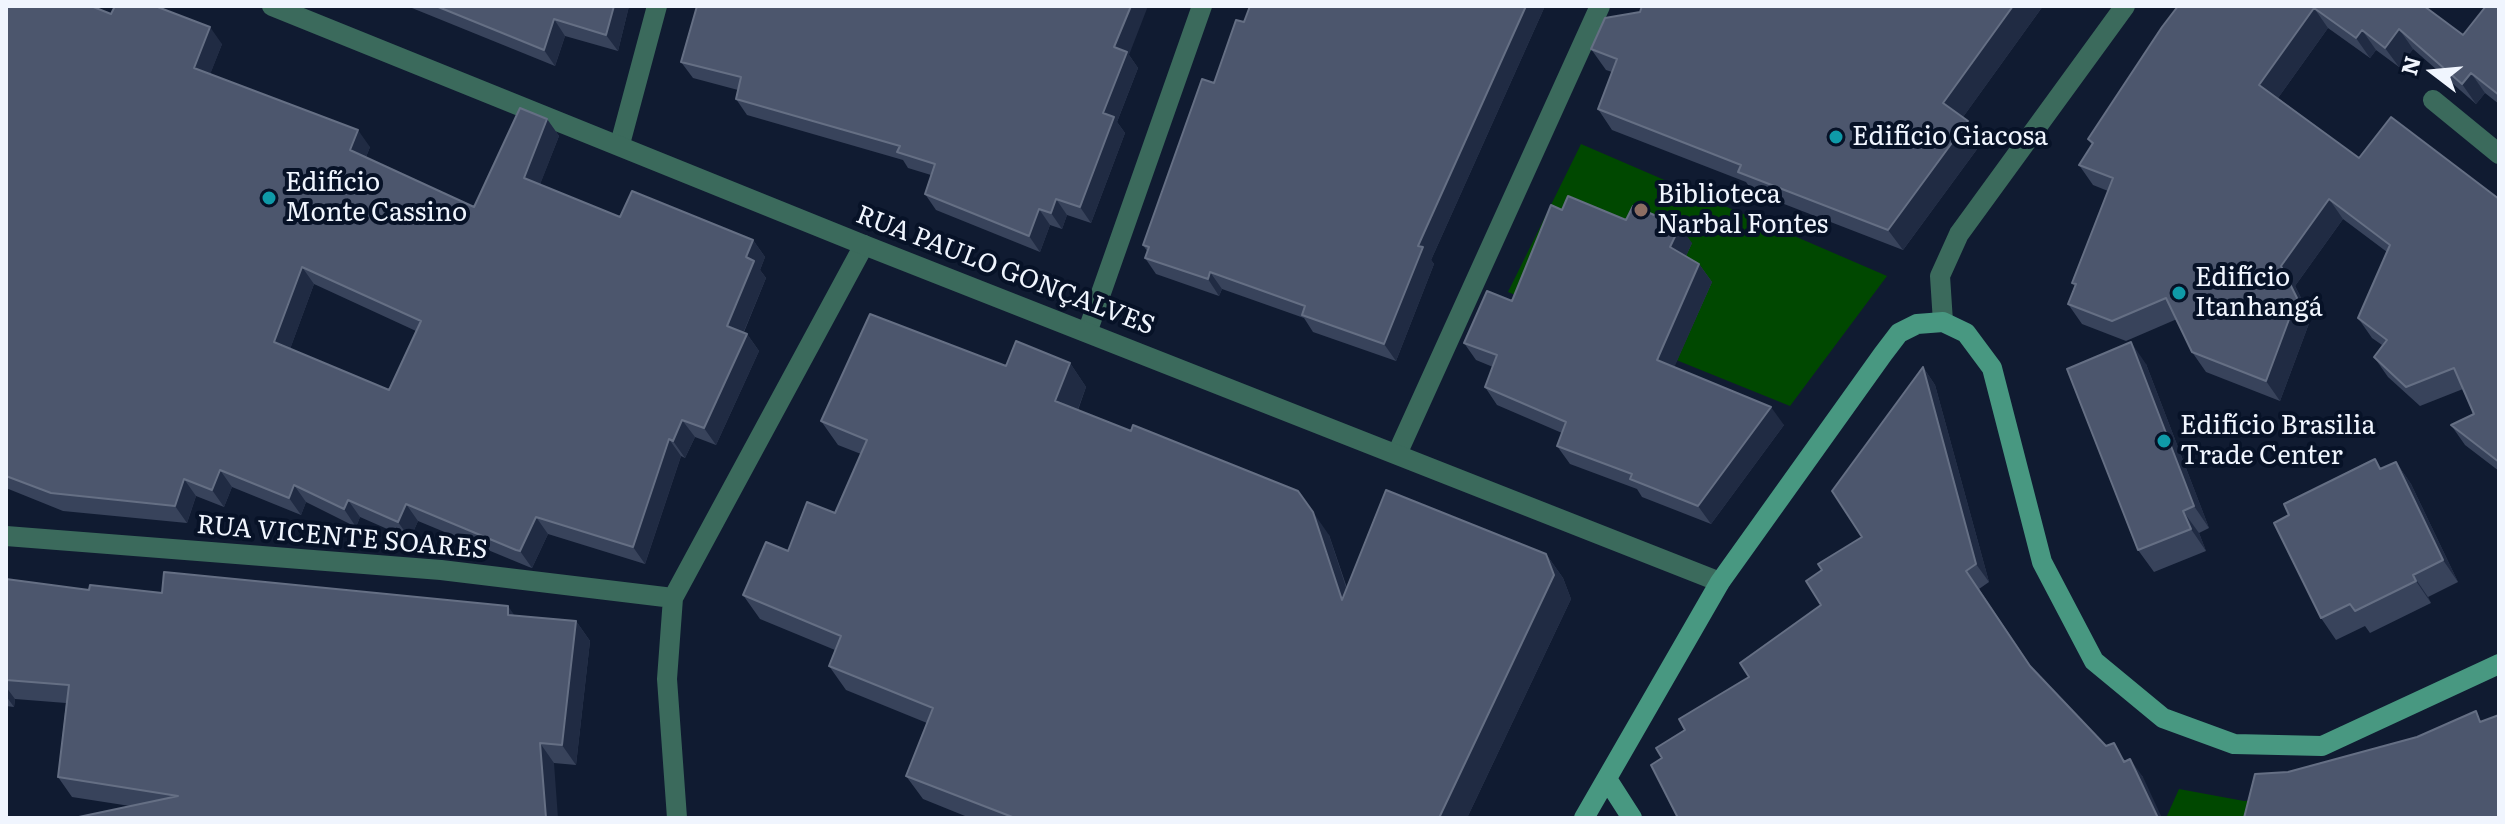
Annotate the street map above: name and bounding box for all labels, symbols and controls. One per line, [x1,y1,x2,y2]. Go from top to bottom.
north arrow [2393,32,2473,112]
text: N [2391,52,2428,79]
place label: Edifício Giacosa [1852,121,2048,153]
marker: Edifício Giacosa [1827,128,1845,146]
place label: Edifício Monte Cassino [285,167,467,228]
place label: Biblioteca Narbal Fontes [1657,179,1828,240]
marker: Edifício Monte Cassino [260,189,278,207]
street label: RUA PAULO GONÇALVES [851,200,1159,342]
marker: Biblioteca Narbal Fontes [1632,201,1650,219]
place label: Edifício Itanhangá [2195,262,2323,324]
marker: Edifício Itanhangá [2170,284,2188,302]
place label: Edifício Brasilia Trade Center [2180,410,2375,472]
marker: Edifício Brasilia Trade Center [2155,432,2173,450]
street label: RUA VICENTE SOARES [195,510,489,566]

